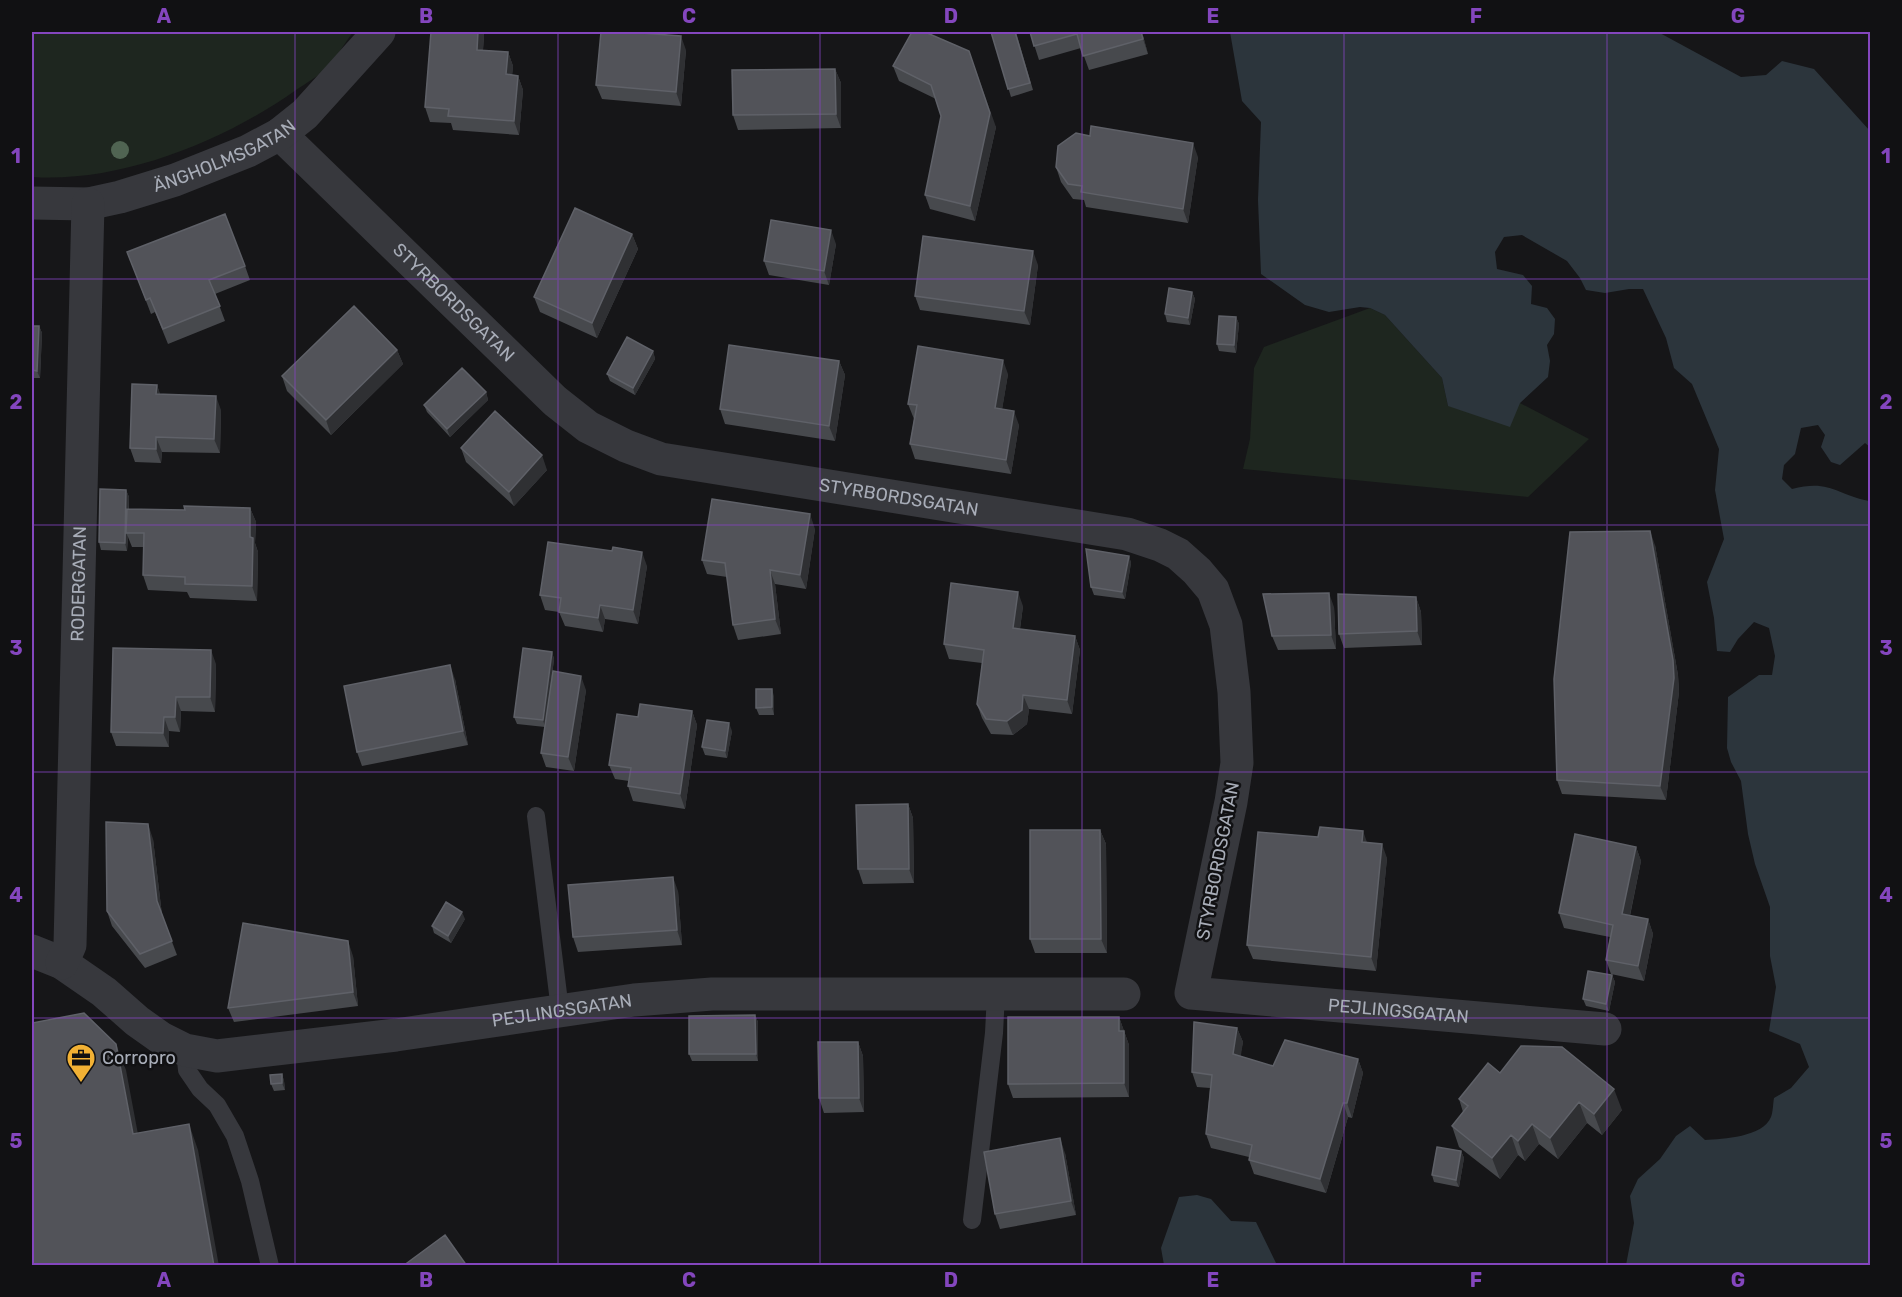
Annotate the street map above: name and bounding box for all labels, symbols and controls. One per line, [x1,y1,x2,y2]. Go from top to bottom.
text: A [157,4,172,28]
text: B [419,4,433,28]
text: C [682,4,696,28]
text: D [944,4,958,28]
text: E [1207,4,1219,28]
text: F [1470,4,1482,28]
text: G [1731,4,1745,28]
street label: ÄNGHOLMSGATAN [150,115,300,197]
text: 1 [11,144,21,168]
text: 1 [1881,144,1891,168]
street label: STYRBORDSGATAN [388,239,519,367]
text: 2 [10,390,23,414]
text: 2 [1880,390,1893,414]
street label: STYRBORDSGATAN [818,474,980,521]
street label: RODERGATAN [66,526,91,642]
text: 3 [9,636,23,660]
text: 3 [1879,636,1893,660]
street label: STYRBORDSGATAN [1192,780,1244,942]
text: 4 [9,883,23,907]
text: 4 [1879,883,1893,907]
street label: PEJLINGSGATAN [490,989,633,1032]
street label: PEJLINGSGATAN [1327,994,1470,1028]
office icon: Corropro [65,1042,97,1084]
place label: Corropro [102,1047,176,1069]
text: 5 [10,1129,23,1153]
text: 5 [1880,1129,1893,1153]
text: A [157,1268,172,1292]
text: B [419,1268,433,1292]
text: C [682,1268,696,1292]
text: D [944,1268,958,1292]
text: E [1207,1268,1219,1292]
text: F [1470,1268,1482,1292]
text: G [1731,1268,1745,1292]

